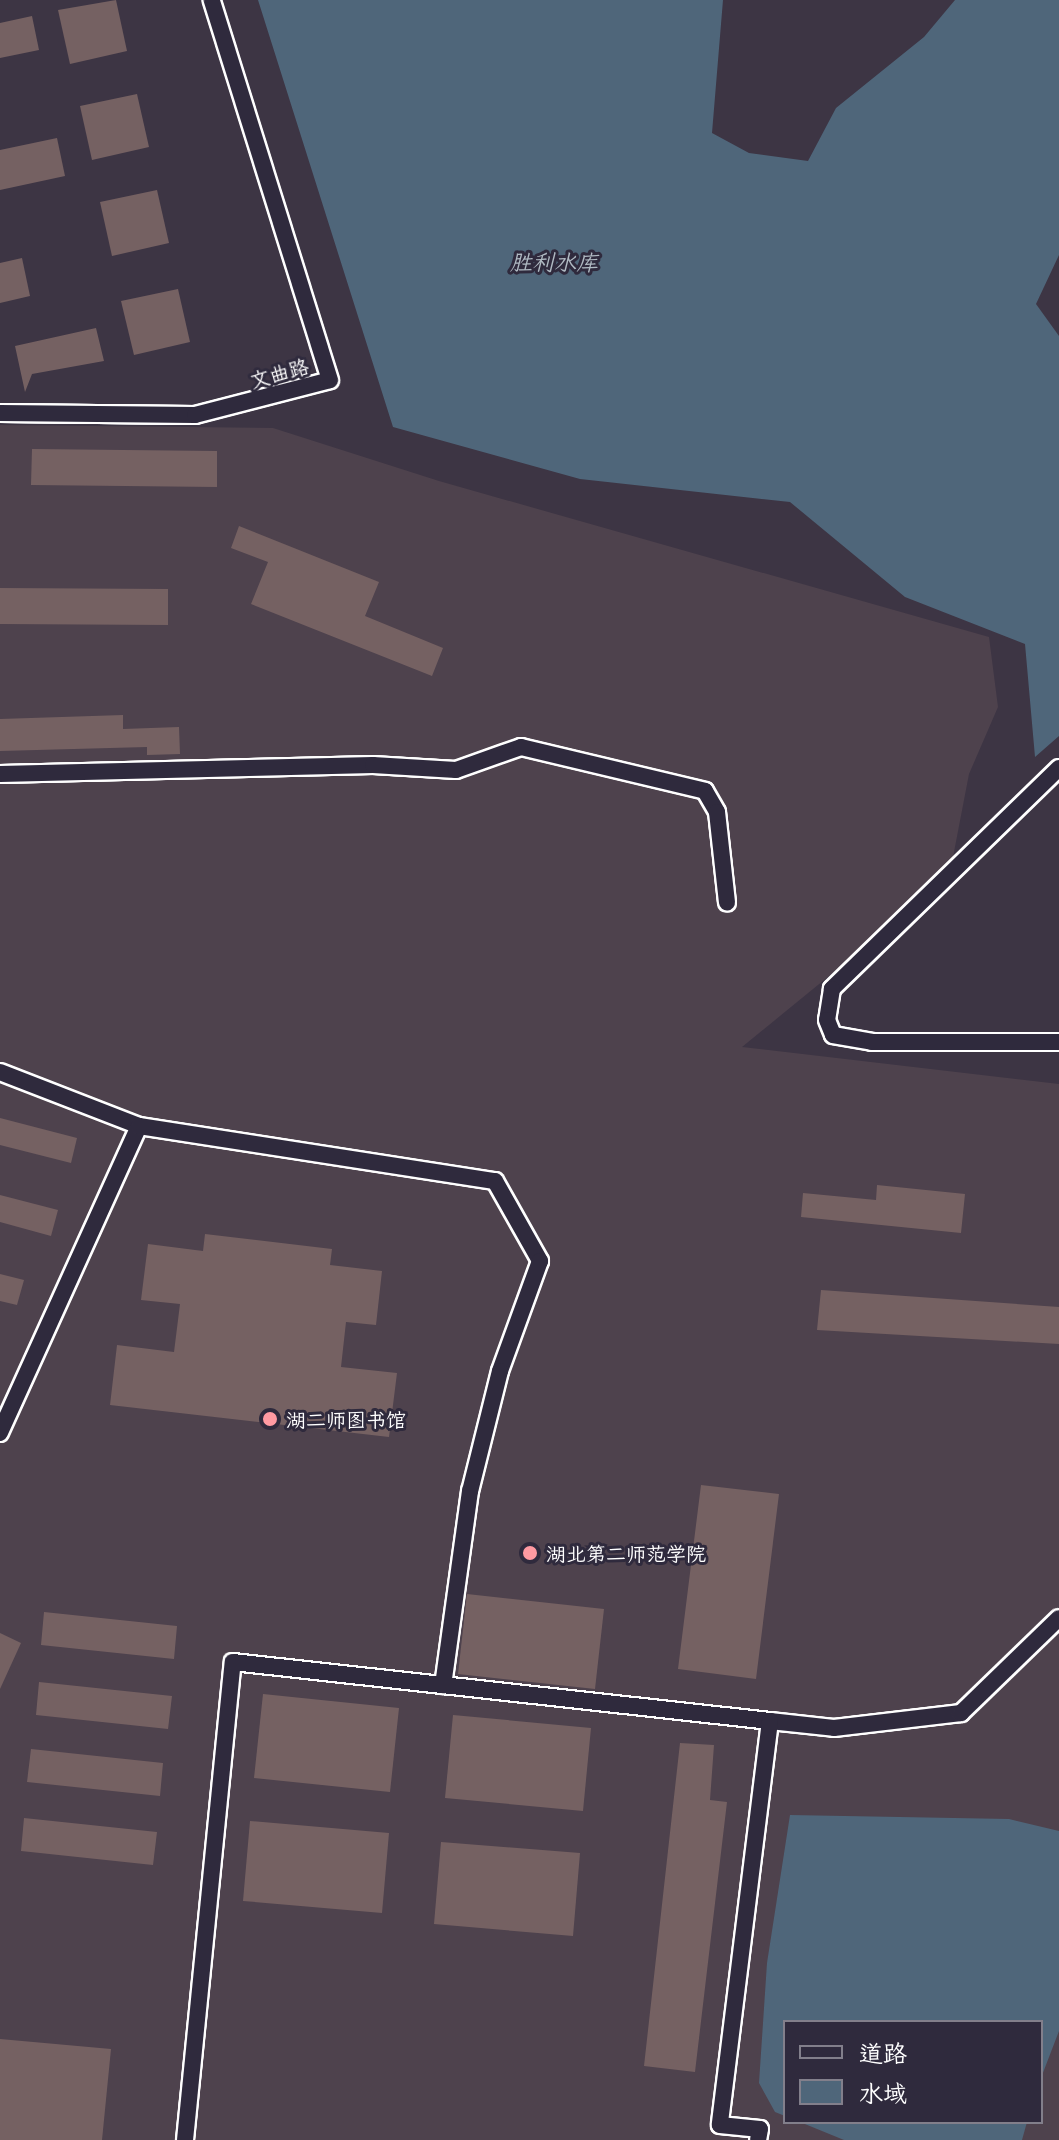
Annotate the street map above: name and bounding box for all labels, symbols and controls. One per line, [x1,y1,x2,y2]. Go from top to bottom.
water label: 胜利水库 [510,248,598,274]
street label: 文曲路 [247,354,311,392]
place label: 湖二师图书馆 [286,1407,406,1431]
marker: 湖二师图书馆 [261,1410,279,1428]
place label: 湖北第二师范学院 [546,1541,706,1565]
marker: 湖北第二师范学院 [521,1544,539,1562]
legend [783,2020,1043,2124]
text: 道路 [859,2034,907,2070]
text: 水域 [859,2074,907,2110]

